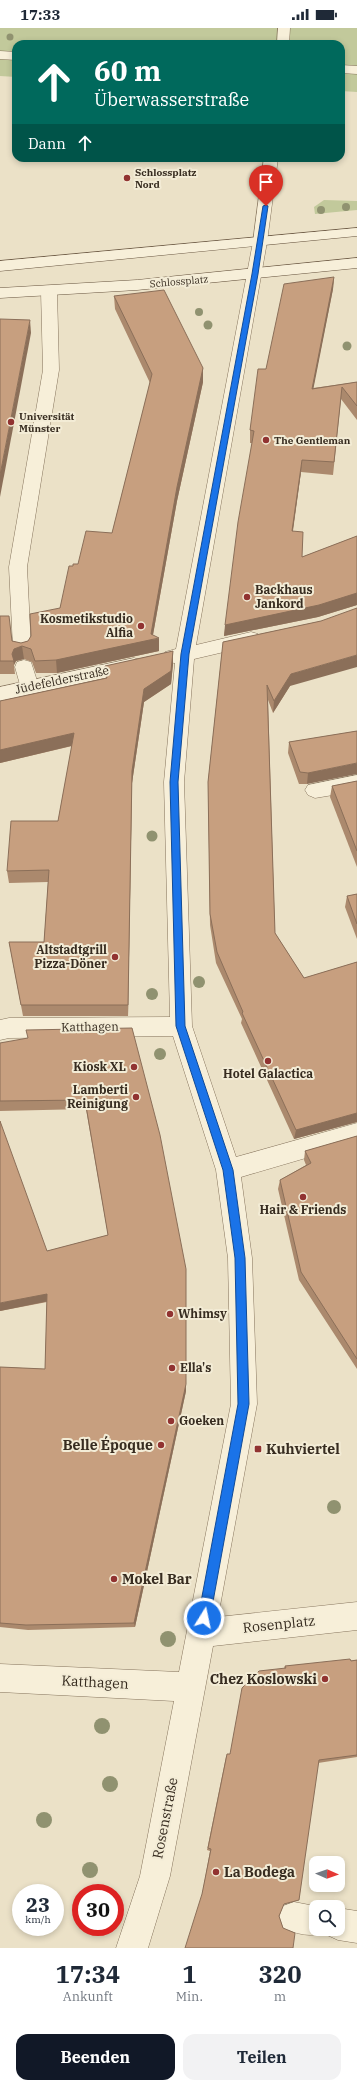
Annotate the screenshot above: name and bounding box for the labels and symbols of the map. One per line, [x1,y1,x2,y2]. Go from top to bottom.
pin [249,165,283,206]
place label: Schlossplatz Nord [135,166,197,191]
marker: Schlossplatz Nord [122,173,132,183]
street label: Schlossplatz [149,272,209,291]
place label: Universität Münster [19,410,75,435]
marker: Universität Münster [6,417,16,427]
place label: The Gentleman [274,434,351,447]
marker: The Gentleman [261,435,271,445]
place label: Backhaus Jankord [255,582,313,611]
marker: Backhaus Jankord [242,592,252,602]
place label: Kosmetikstudio Alfia [40,611,133,640]
marker: Kosmetikstudio Alfia [136,621,146,631]
street label: Jüdefelderstraße [14,662,110,697]
place label: Altstadtgrill Pizza-Döner [34,942,107,971]
marker: Altstadtgrill Pizza-Döner [110,952,120,962]
street label: Katthagen [61,1018,119,1035]
marker: Hotel Galactica [263,1056,273,1066]
place label: Kiosk XL [73,1059,126,1074]
marker: Kiosk XL [129,1062,139,1072]
place label: Hotel Galactica [223,1066,313,1081]
place label: Lamberti Reinigung [67,1082,128,1111]
marker: Lamberti Reinigung [131,1092,141,1102]
marker: Hair & Friends [298,1192,308,1202]
place label: Hair & Friends [260,1202,346,1217]
place label: Whimsy [178,1306,227,1321]
marker: Whimsy [165,1309,175,1319]
place label: Ella's [180,1360,211,1375]
marker: Ella's [167,1363,177,1373]
place label: Goeken [179,1413,224,1428]
marker: Goeken [166,1416,176,1426]
place label: Belle Époque [63,1435,153,1454]
marker: Belle Époque [156,1440,166,1450]
place label: Kuhviertel [266,1440,340,1458]
marker: Kuhviertel [253,1444,263,1454]
place label: Mokel Bar [122,1570,192,1588]
marker: Mokel Bar [109,1574,119,1584]
position arrow [183,1597,225,1639]
street label: Rosenplatz [242,1611,316,1637]
place label: Chez Koslowski [210,1670,317,1688]
street label: Katthagen [61,1671,129,1693]
marker: Chez Koslowski [320,1674,330,1684]
street label: Rosenstraße [148,1776,182,1860]
north arrow [309,1856,345,1892]
place label: La Bodega [224,1863,295,1881]
marker: La Bodega [211,1867,221,1877]
speed limit sign: 30 [72,1884,124,1936]

